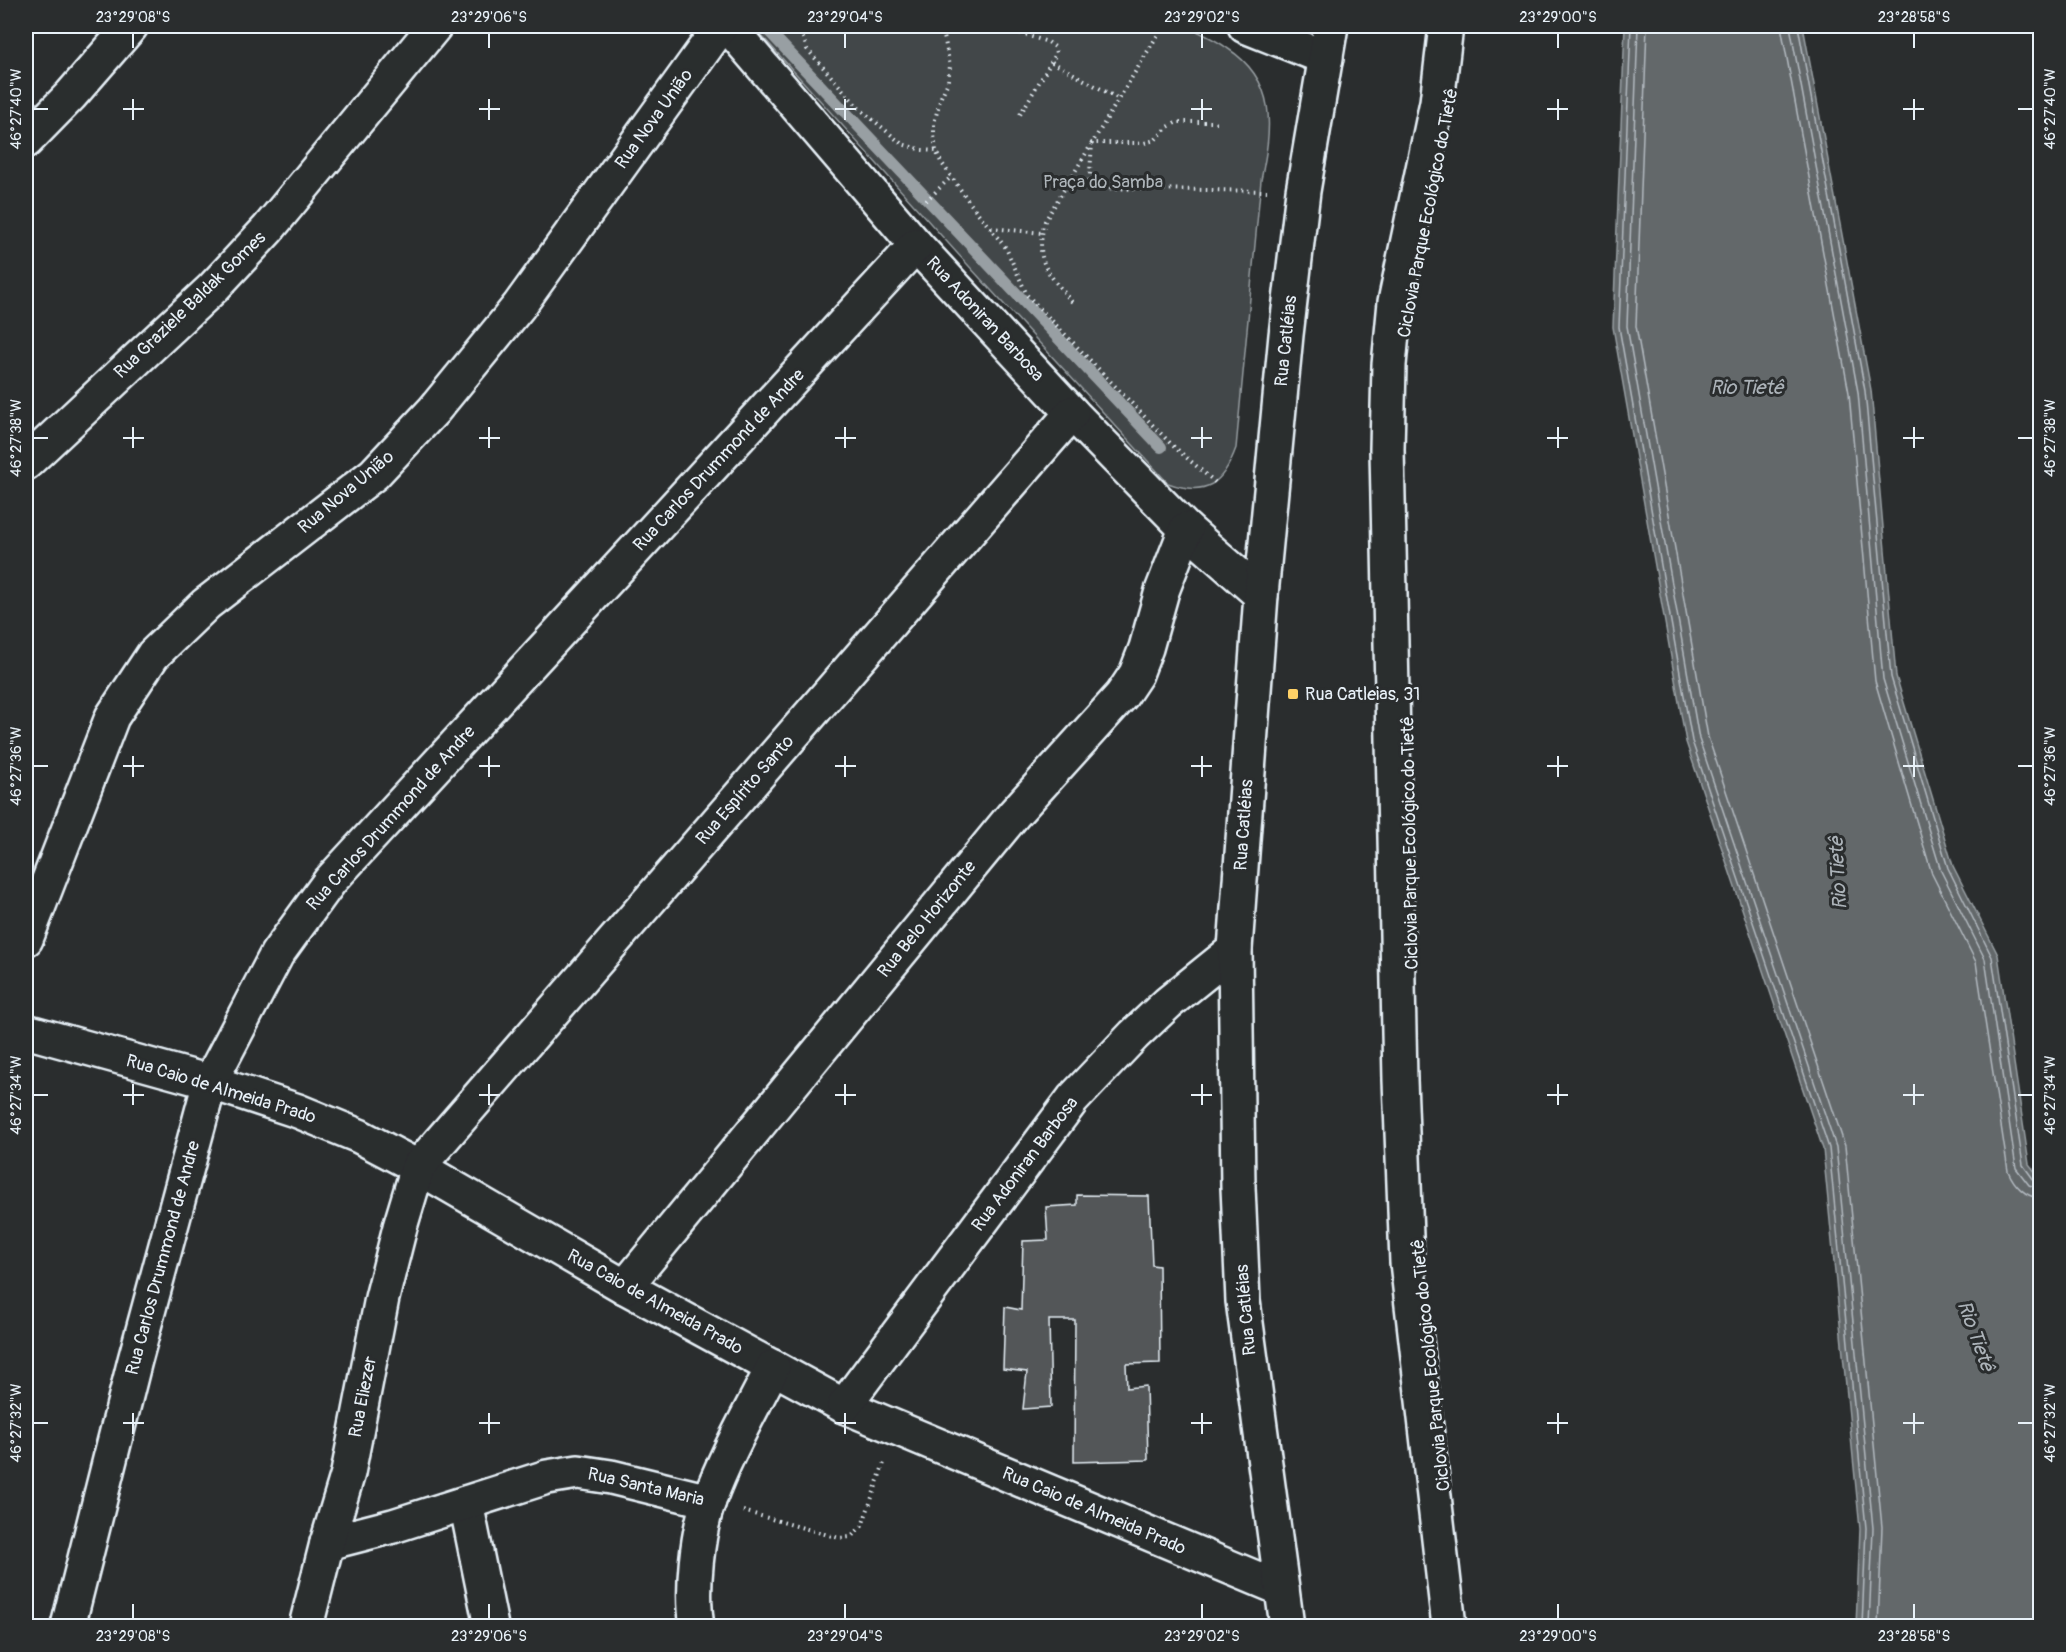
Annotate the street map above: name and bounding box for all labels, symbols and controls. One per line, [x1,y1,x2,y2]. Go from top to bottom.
text: 23°29'08"S [96,8,170,27]
text: 23°29'06"S [451,8,527,27]
text: 23°29'04"S [807,8,883,27]
text: 23°29'02"S [1164,8,1240,27]
text: 23°29'00"S [1519,8,1597,27]
text: 23°28'58"S [1878,8,1950,27]
street label: Rua Nova União [610,64,698,174]
text: 46°27'40"W [7,68,26,150]
text: 46°27'40"W [2041,68,2060,150]
street label: Ciclovia Parque Ecológico do Tietê [1393,86,1463,340]
park label: Praça do Samba [1043,171,1163,194]
street label: Rua Graziele Baldak Gomes [109,226,271,384]
street label: Rua Adoniran Barbosa [921,252,1049,386]
street label: Rua Catléias [1270,294,1302,388]
street label: Rua Carlos Drummond de Andre [628,364,810,556]
water label: Rio Tietê [1710,375,1785,400]
text: 46°27'38"W [7,399,26,477]
text: 46°27'38"W [2041,399,2060,477]
street label: Rua Nova União [293,445,399,539]
place label: Rua Catleias, 31 [1305,683,1420,706]
marker: Rua Catleias, 31 [1286,687,1300,701]
street label: Ciclovia Parque Ecológico do Tietê [1396,716,1424,970]
street label: Rua Carlos Drummond de Andre [302,720,480,915]
text: 46°27'36"W [7,726,26,806]
text: 46°27'36"W [2041,726,2060,806]
street label: Rua Espírito Santo [691,730,799,850]
street label: Rua Catléias [1229,779,1259,871]
water label: Rio Tietê [1824,834,1852,910]
street label: Rua Belo Horizonte [873,856,981,982]
street label: Rua Caio de Almeida Prado [123,1049,319,1129]
text: 46°27'34"W [7,1055,26,1135]
text: 46°27'34"W [2041,1055,2060,1135]
street label: Rua Adoniran Barbosa [967,1092,1083,1236]
street label: Rua Carlos Drummond de Andre [121,1138,205,1378]
street label: Ciclovia Parque Ecológico do Tietê [1406,1238,1456,1492]
street label: Rua Caio de Almeida Prado [563,1244,747,1360]
street label: Rua Catléias [1231,1263,1261,1357]
water label: Rio Tietê [1952,1297,2001,1376]
street label: Rua Eliezer [344,1354,382,1440]
text: 46°27'32"W [7,1383,26,1462]
text: 46°27'32"W [2041,1383,2060,1462]
street label: Rua Santa Maria [585,1462,707,1512]
street label: Rua Caio de Almeida Prado [999,1462,1190,1560]
text: 23°29'08"S [96,1627,170,1646]
text: 23°29'06"S [451,1627,527,1646]
text: 23°29'04"S [807,1627,883,1646]
text: 23°29'02"S [1164,1627,1240,1646]
text: 23°29'00"S [1519,1627,1597,1646]
text: 23°28'58"S [1878,1627,1950,1646]

